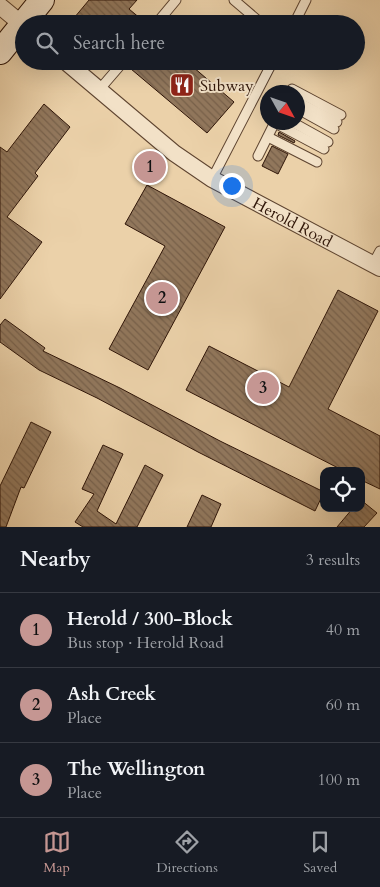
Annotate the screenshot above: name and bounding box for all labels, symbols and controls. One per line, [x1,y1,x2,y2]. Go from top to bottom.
search box [15,15,365,70]
icon: search [33,29,61,57]
text: Search here [73,30,165,56]
restaurant icon: Subway [169,72,195,98]
place label: Subway [200,75,254,97]
north arrow [260,85,305,130]
pin: 1 [134,148,166,186]
your location [219,173,245,199]
street label: Herold Road [249,192,336,253]
pin: 2 [146,279,178,317]
pin: 3 [247,369,279,407]
map controls [320,467,365,512]
button: locate [320,467,365,512]
text: Nearby [20,545,91,574]
text: 3 results [306,549,360,571]
text: Herold / 300-Block [67,606,233,632]
text: 1 [32,619,40,641]
text: 40 m [326,619,360,641]
text: Bus stop · Herold Road [67,632,224,654]
text: Ash Creek [67,681,156,707]
text: 2 [32,694,40,716]
text: 60 m [326,694,360,716]
text: Place [67,707,102,729]
text: The Wellington [67,756,205,782]
text: 3 [32,769,40,791]
text: 100 m [318,769,360,791]
text: Place [67,782,102,804]
tab: Map [43,828,71,877]
tab: Directions [156,828,218,877]
tab: Saved [303,828,337,877]

